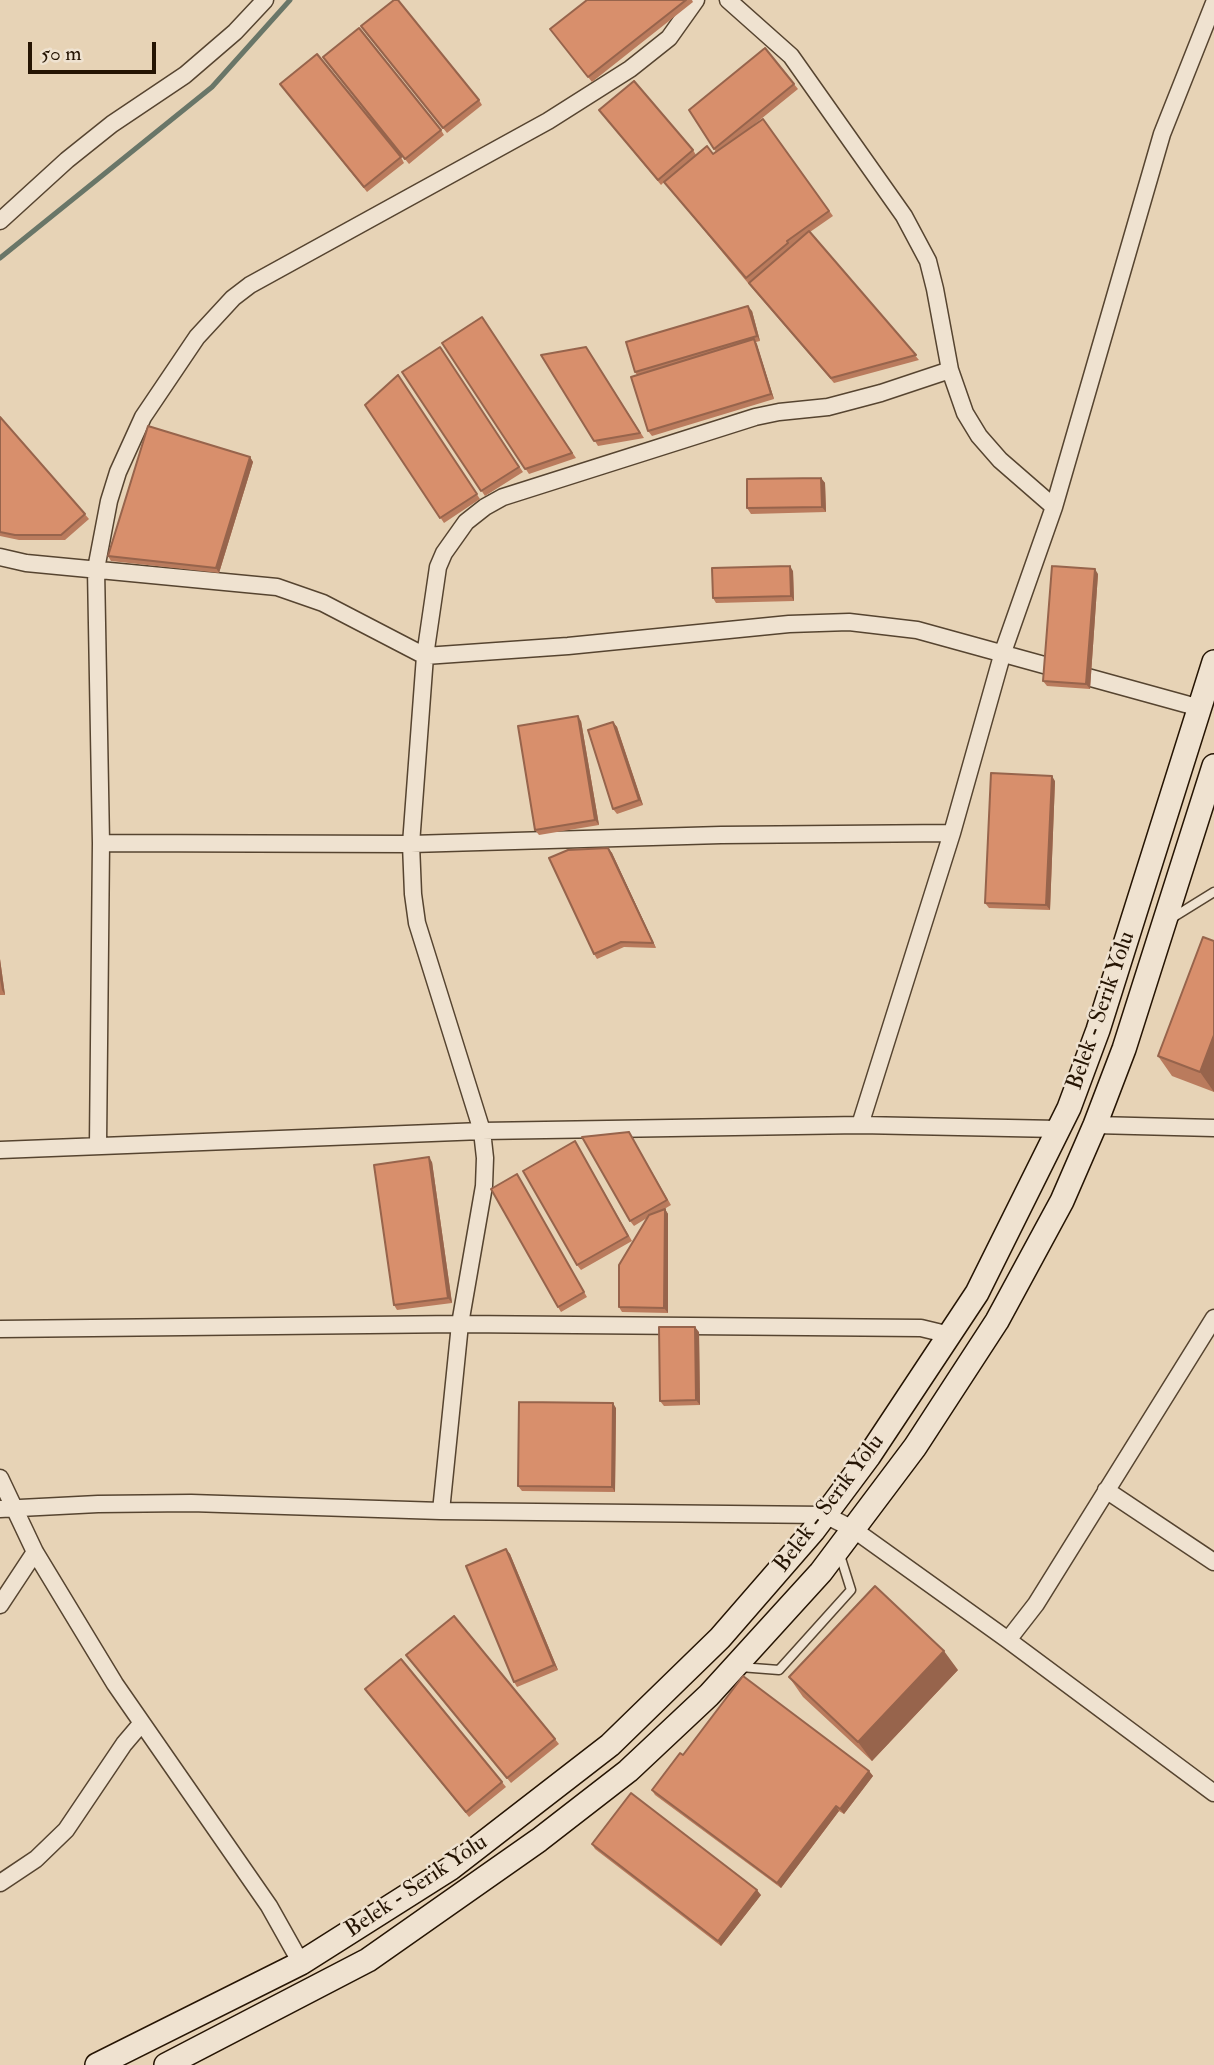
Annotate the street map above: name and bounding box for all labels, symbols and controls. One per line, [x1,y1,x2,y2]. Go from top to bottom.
scale bar [32,28,159,72]
text: 50 m [41,40,82,67]
street label: Belek - Serik Yolu [1062,928,1142,1094]
street label: Belek - Serik Yolu [769,1430,891,1578]
street label: Belek - Serik Yolu [341,1829,493,1945]

